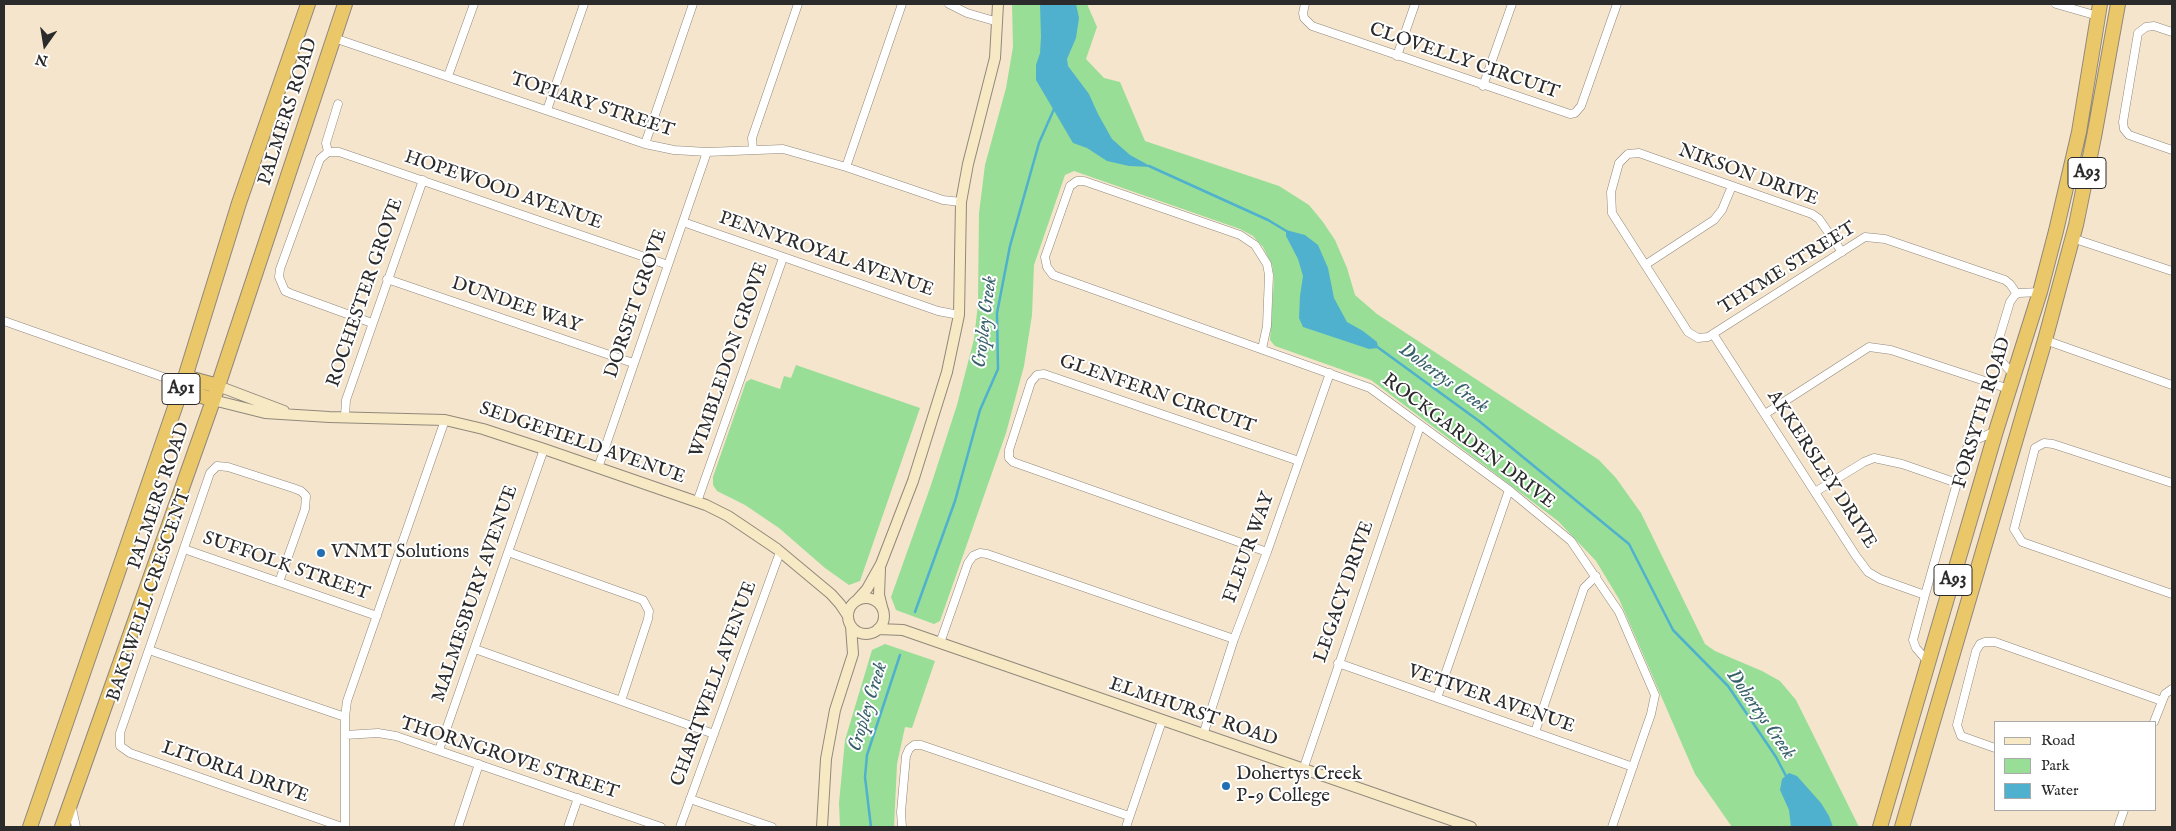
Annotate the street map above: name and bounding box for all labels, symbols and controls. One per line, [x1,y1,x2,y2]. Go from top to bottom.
street label: CLOVELLY CIRCUIT [1366,19,1562,105]
north arrow [20,20,70,70]
street label: PALMERS ROAD [254,35,324,189]
text: N [34,49,50,70]
street label: TOPIARY STREET [507,69,677,143]
street label: NIKSON DRIVE [1675,140,1821,212]
street label: HOPEWOOD AVENUE [401,146,605,236]
road number: A93 [2068,158,2106,188]
street label: ROCHESTER GROVE [323,196,409,390]
street label: PENNYROYAL AVENUE [716,207,936,303]
street label: THYME STREET [1716,218,1860,320]
street label: DORSET GROVE [601,226,673,382]
street label: WIMBLEDON GROVE [686,259,774,461]
street label: DUNDEE WAY [448,273,584,339]
water label: Cropley Creek [968,275,1004,369]
street label: FORSYTH ROAD [1949,335,2017,491]
water label: Dohertys Creek [1394,338,1492,420]
street label: GLENFERN CIRCUIT [1056,351,1258,439]
street label: ROCKGARDEN DRIVE [1377,369,1559,515]
road number: A91 [162,374,200,404]
street label: AKKERSLEY DRIVE [1761,387,1881,553]
street label: SEDGEFIELD AVENUE [476,398,688,490]
street label: PALMERS ROAD [124,420,196,572]
street label: MALMESBURY AVENUE [428,483,524,705]
street label: BAKEWELL CRESCENT [103,487,197,705]
street label: FLEUR WAY [1219,490,1281,606]
street label: LEGACY DRIVE [1310,518,1380,666]
street label: SUFFOLK STREET [200,528,372,606]
place label: VNMT Solutions [331,542,469,564]
marker: VNMT Solutions [315,547,327,559]
road number: A93 [1934,564,1972,596]
street label: CHARTWELL AVENUE [667,578,763,790]
water label: Cropley Creek [844,659,894,755]
street label: VETIVER AVENUE [1405,661,1577,739]
water label: Dohertys Creek [1720,665,1800,765]
street label: ELMHURST ROAD [1106,673,1280,753]
street label: THORNGROVE STREET [397,713,621,805]
legend [1994,721,2156,811]
text: Road [2041,731,2075,750]
street label: LITORIA DRIVE [159,737,311,809]
text: Park [2041,756,2070,775]
place label: Dohertys Creek P-9 College [1236,764,1362,808]
marker: Dohertys Creek P-9 College [1220,780,1232,792]
text: Water [2041,781,2078,800]

